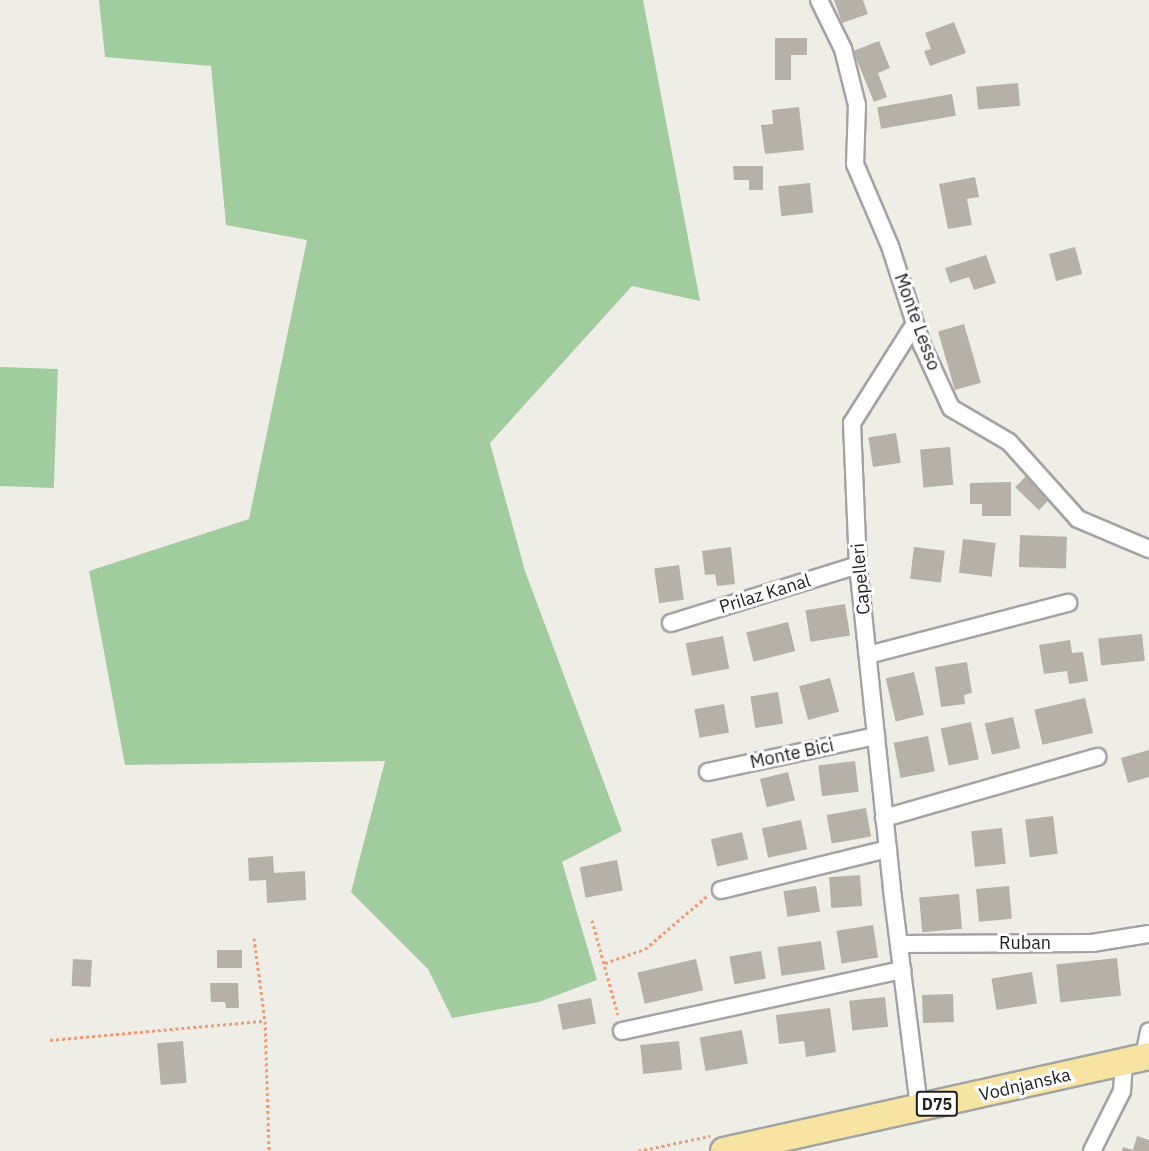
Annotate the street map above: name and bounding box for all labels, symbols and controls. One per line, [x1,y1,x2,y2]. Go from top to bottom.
street label: Monte Lesso [889,271,945,373]
street label: Capelleri [847,542,875,616]
street label: Prilaz Kanal [717,570,813,618]
street label: Monte Bici [748,735,836,773]
street label: Ruban [999,932,1051,954]
street label: Vodnjanska [977,1064,1073,1106]
road number: D75 [914,1091,960,1117]

